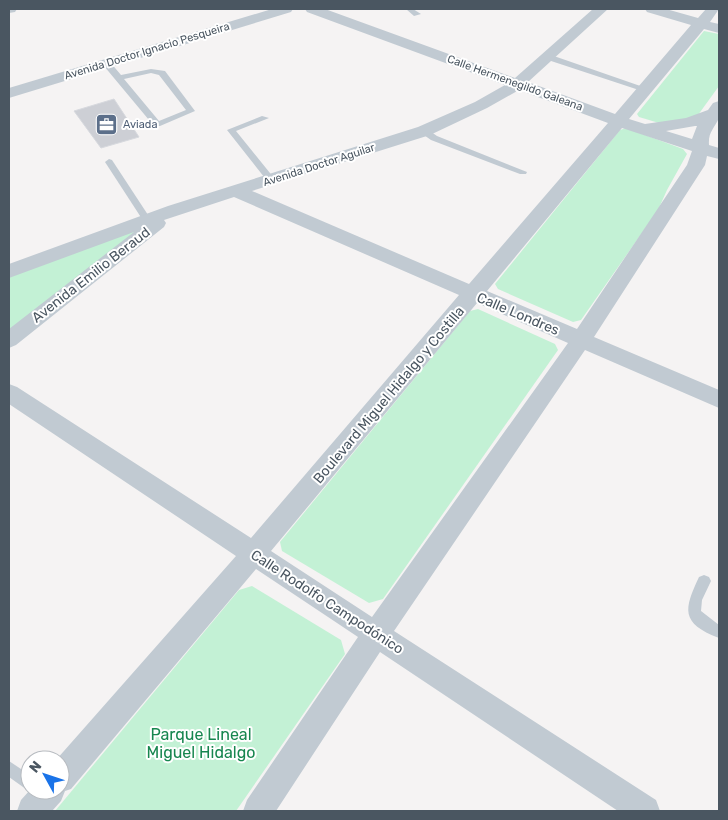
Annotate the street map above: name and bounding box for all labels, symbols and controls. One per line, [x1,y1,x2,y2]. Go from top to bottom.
street label: Avenida Doctor Ignacio Pesqueira [63,20,231,82]
street label: Calle Hermenegildo Galeana [445,52,585,114]
office icon: Aviada [95,112,119,136]
place label: Aviada [123,118,157,131]
street label: Avenida Doctor Aguilar [261,141,377,189]
street label: Avenida Emilio Beraud [29,224,153,326]
street label: Calle Londres [474,289,562,339]
street label: Boulevard Miguel Hidalgo y Costilla [310,303,468,487]
street label: Calle Rodolfo Campodónico [247,546,407,658]
park label: Parque Lineal Miguel Hidalgo [147,725,255,762]
north arrow [20,750,70,800]
text: N [26,758,45,776]

